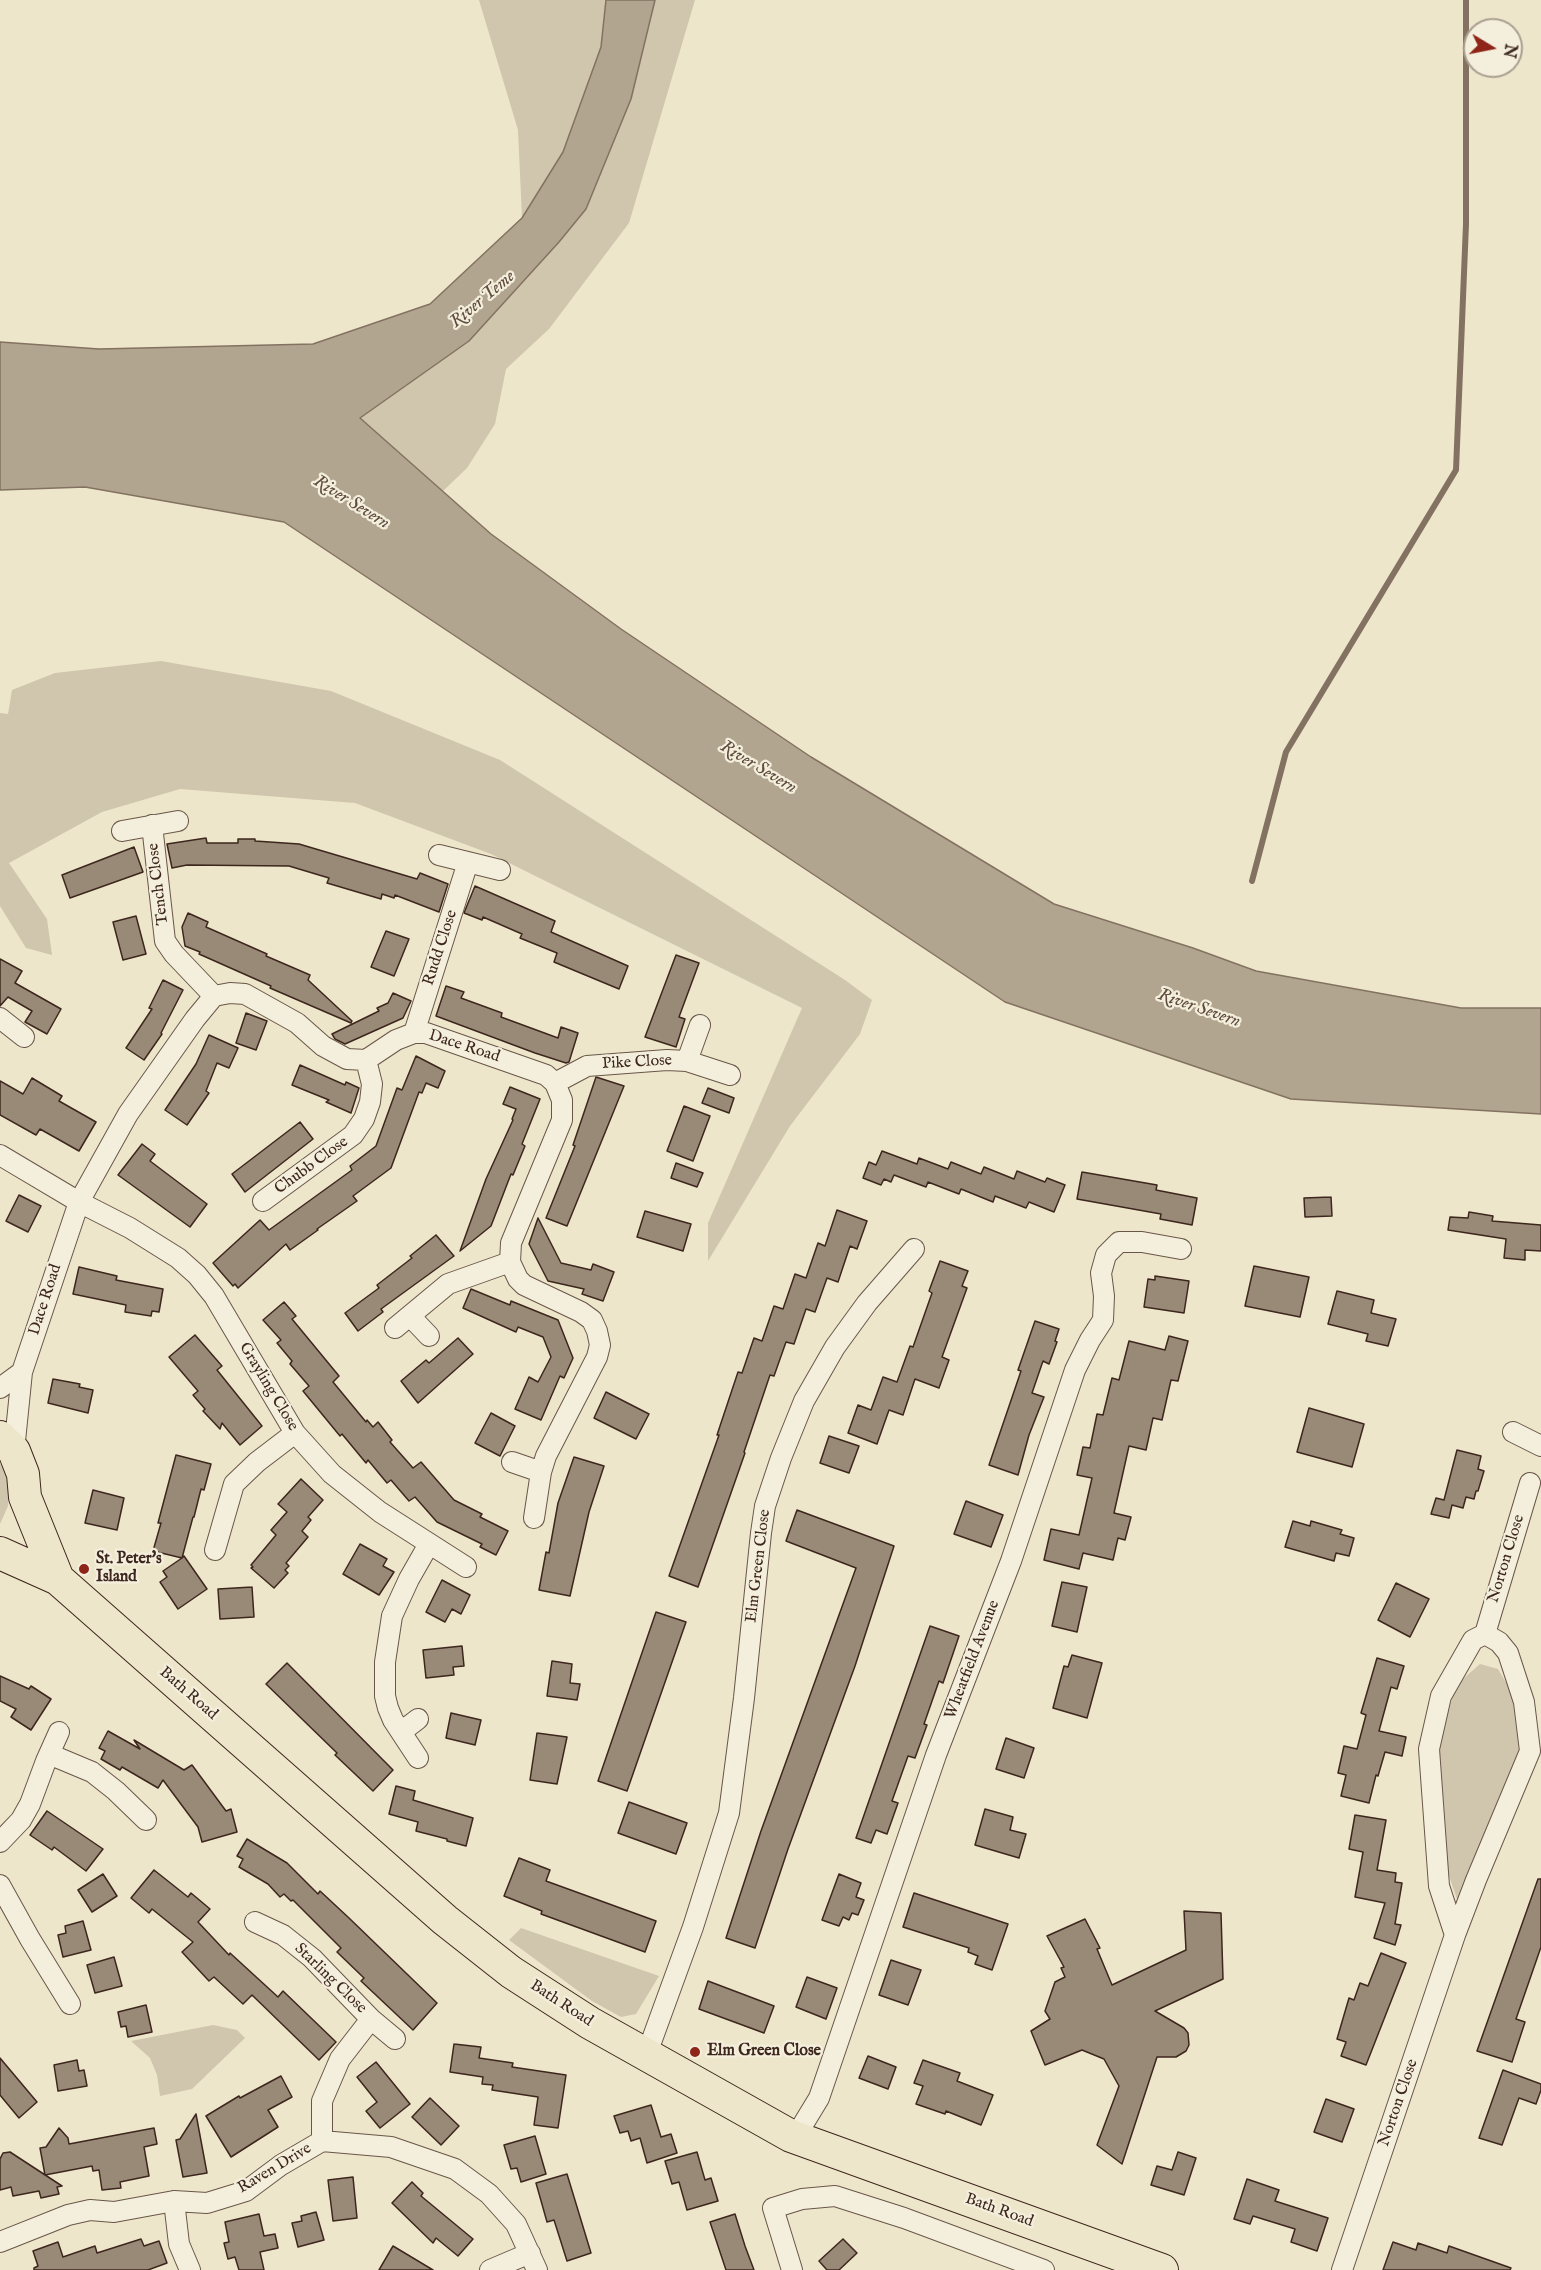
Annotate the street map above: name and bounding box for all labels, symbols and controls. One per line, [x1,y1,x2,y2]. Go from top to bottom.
north arrow [1463,18,1523,78]
text: N [1498,42,1520,59]
water label: River Teme [446,267,520,333]
water label: River Severn [309,471,393,535]
water label: River Severn [716,737,800,799]
street label: Tench Close [144,842,174,926]
street label: Rudd Close [420,908,462,988]
water label: River Severn [1155,985,1243,1033]
street label: Dace Road [426,1026,502,1068]
street label: Pike Close [601,1052,673,1074]
street label: Chubb Close [272,1133,352,1199]
street label: Dace Road [25,1262,67,1338]
street label: Grayling Close [234,1339,302,1435]
street label: Elm Green Close [743,1508,775,1624]
street label: Norton Close [1484,1513,1530,1605]
place label: St. Peter's Island [96,1550,162,1588]
marker: St. Peter's Island [77,1562,91,1576]
street label: Wheatfield Avenue [941,1598,1005,1722]
street label: Bath Road [155,1663,221,1725]
street label: Starling Close [290,1940,370,2018]
street label: Bath Road [526,1977,596,2031]
place label: Elm Green Close [707,2042,821,2062]
marker: Elm Green Close [688,2045,702,2059]
street label: Norton Close [1375,2057,1423,2149]
street label: Raven Drive [235,2140,315,2198]
street label: Bath Road [962,2190,1036,2232]

